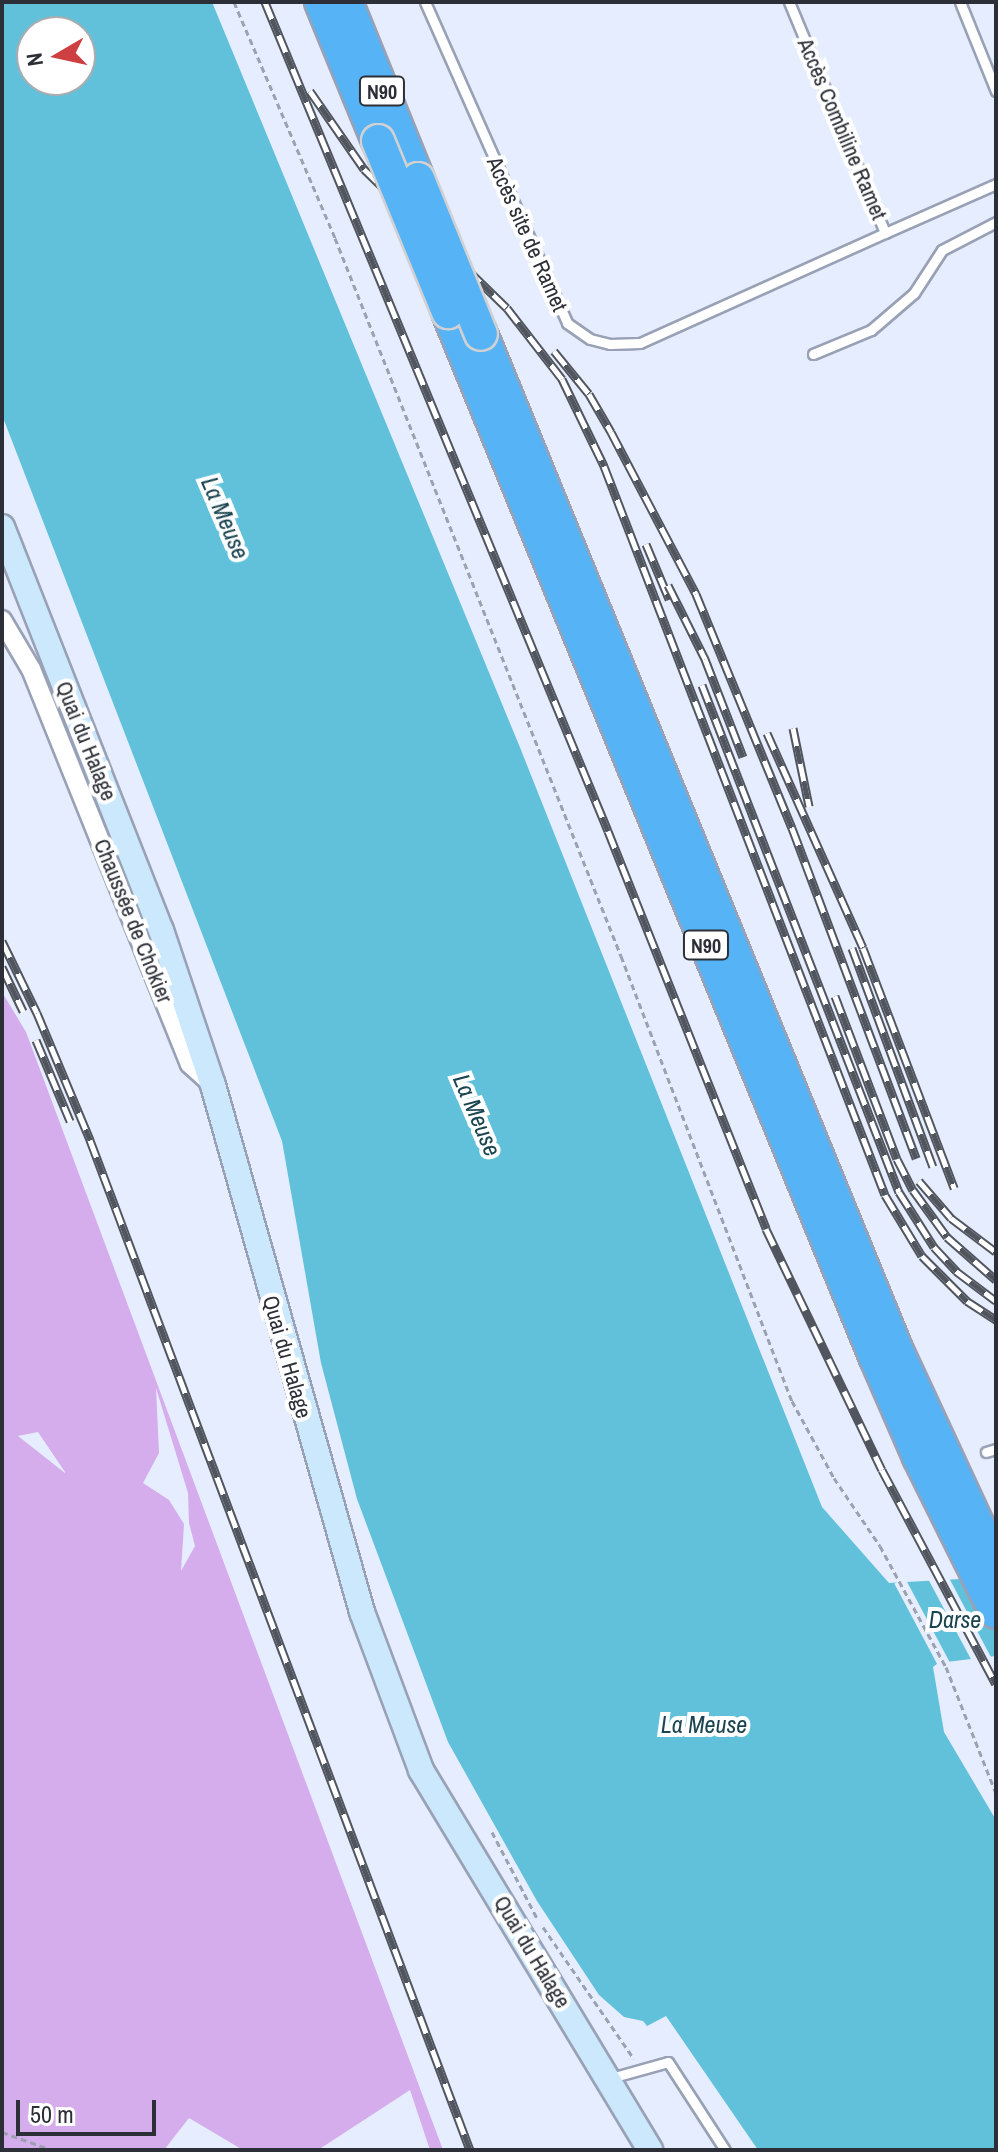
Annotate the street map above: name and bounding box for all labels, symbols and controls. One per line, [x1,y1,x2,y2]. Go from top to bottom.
north arrow [16,16,96,96]
street label: Accès Combiline Ramet [792,34,892,224]
text: N [18,51,50,68]
road number: N90 [358,75,406,107]
street label: Accès site de Ramet [481,153,573,315]
water label: La Meuse [195,473,255,563]
street label: Quai du Halage [50,677,122,805]
street label: Chaussée de Chokier [88,835,178,1007]
road number: N90 [682,929,730,961]
water label: La Meuse [447,1070,507,1160]
street label: Quai du Halage [257,1293,317,1421]
water label: Darse [929,1606,981,1634]
water label: La Meuse [661,1711,747,1739]
street label: Quai du Halage [488,1891,576,2013]
scale bar [20,2084,160,2134]
text: 50 m [30,2098,74,2130]

